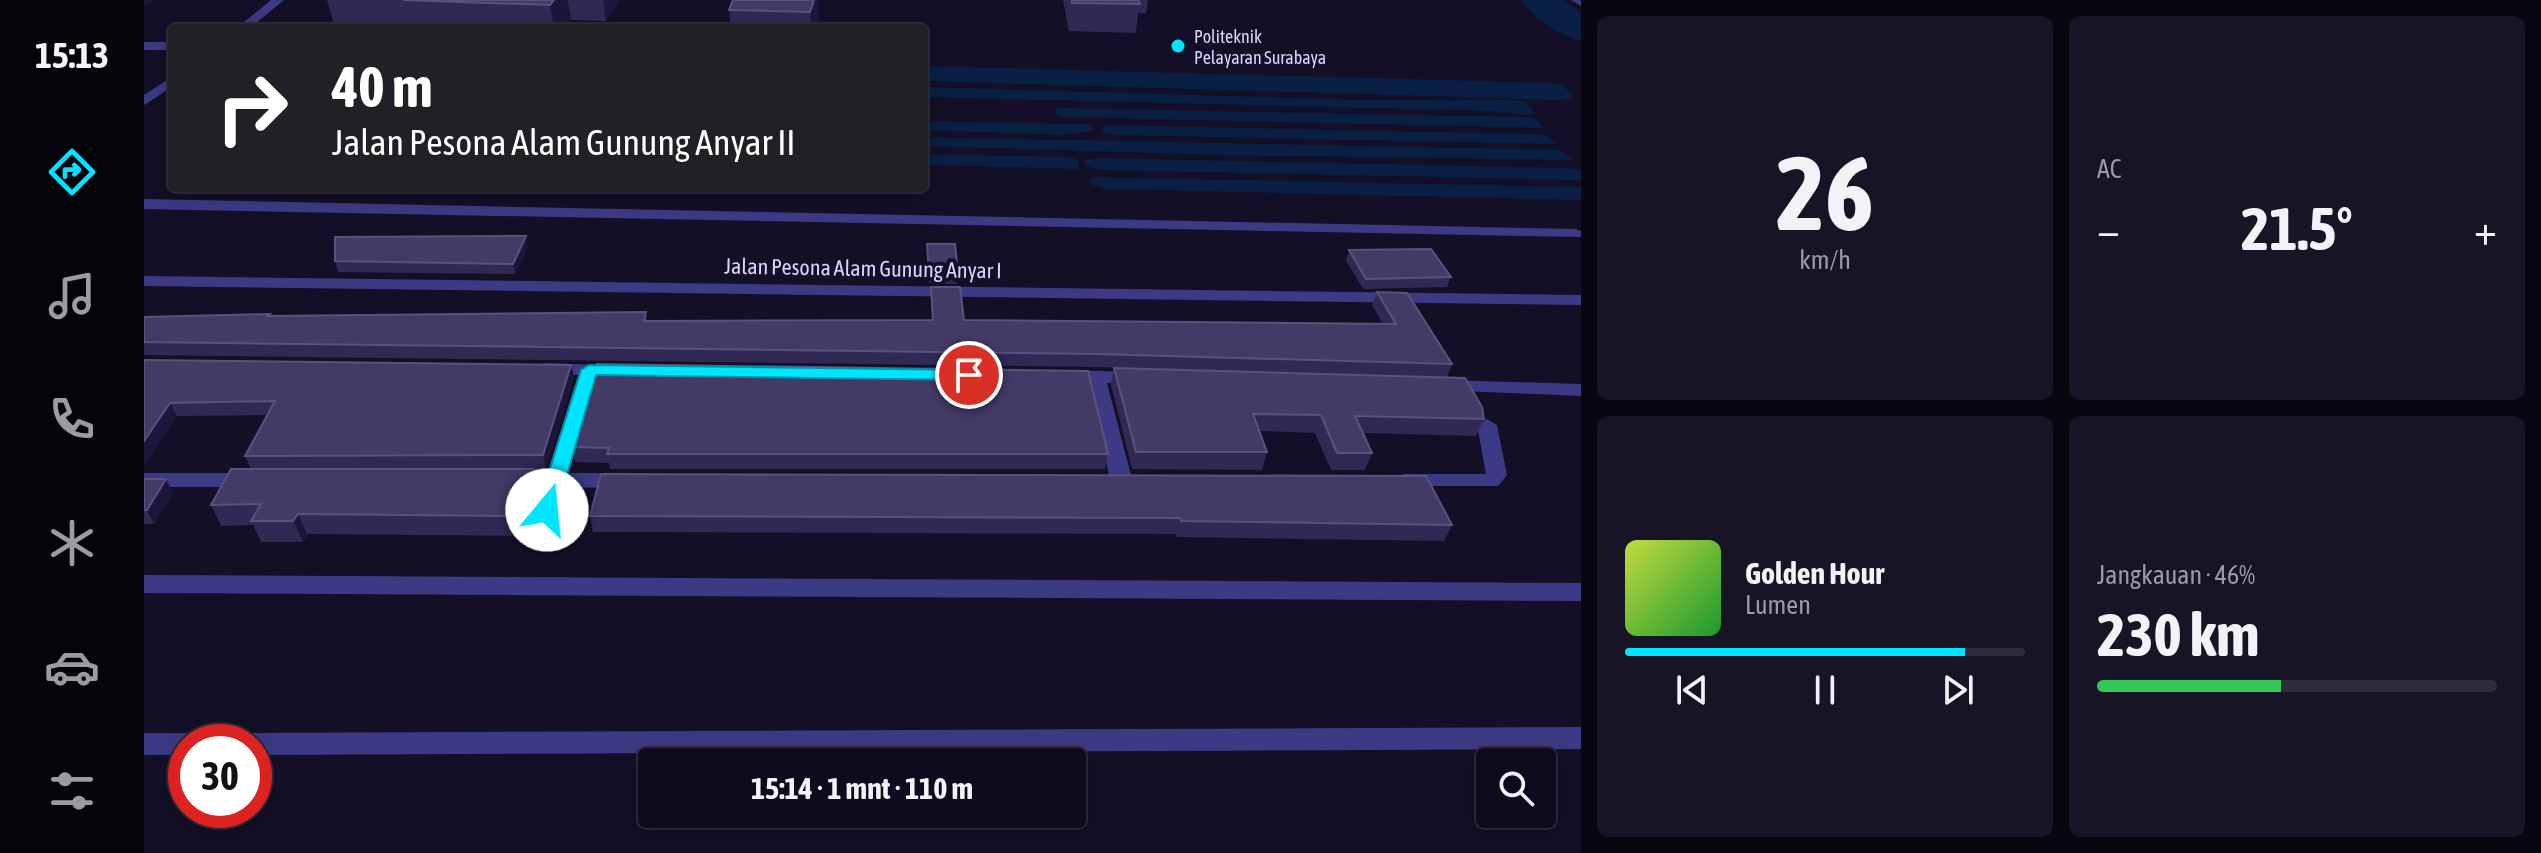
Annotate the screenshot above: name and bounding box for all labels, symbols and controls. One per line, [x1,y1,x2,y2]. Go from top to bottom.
place label: Politeknik Pelayaran Surabaya [1194,26,1326,68]
text: 15:13 [35,34,109,76]
marker: Politeknik Pelayaran Surabaya [1169,37,1187,55]
text: 40 m [332,55,433,119]
icon: right [200,56,304,160]
text: Jalan Pesona Alam Gunung Anyar II [332,121,796,163]
text: 26 [1776,133,1874,252]
icon: directions [44,144,100,200]
text: AC [2097,154,2121,184]
text: 21.5° [2241,194,2353,263]
text: − [2097,204,2120,254]
text: + [2474,204,2497,254]
text: km/h [1799,245,1851,275]
street label: Jalan Pesona Alam Gunung Anyar I [724,253,1002,283]
icon: music [44,268,100,324]
pin [935,341,1003,409]
icon: arrive [947,353,991,397]
icon: phone [44,391,100,447]
position arrow [505,468,589,552]
icon: climate [44,515,100,571]
text: Golden Hour [1745,556,1884,590]
text: Jangkauan · 46% [2097,560,2255,590]
text: Lumen [1745,590,1811,620]
text: 230 km [2097,600,2259,669]
icon: car [44,639,100,695]
icon: previous [1670,668,1714,712]
icon: pause [1803,668,1847,712]
icon: next [1936,668,1980,712]
speed limit sign: 30 [168,724,272,828]
map controls [1476,748,1556,828]
button: search [1476,748,1556,828]
icon: filters [44,763,100,819]
text: 15:14 · 1 mnt · 110 m [751,771,973,805]

